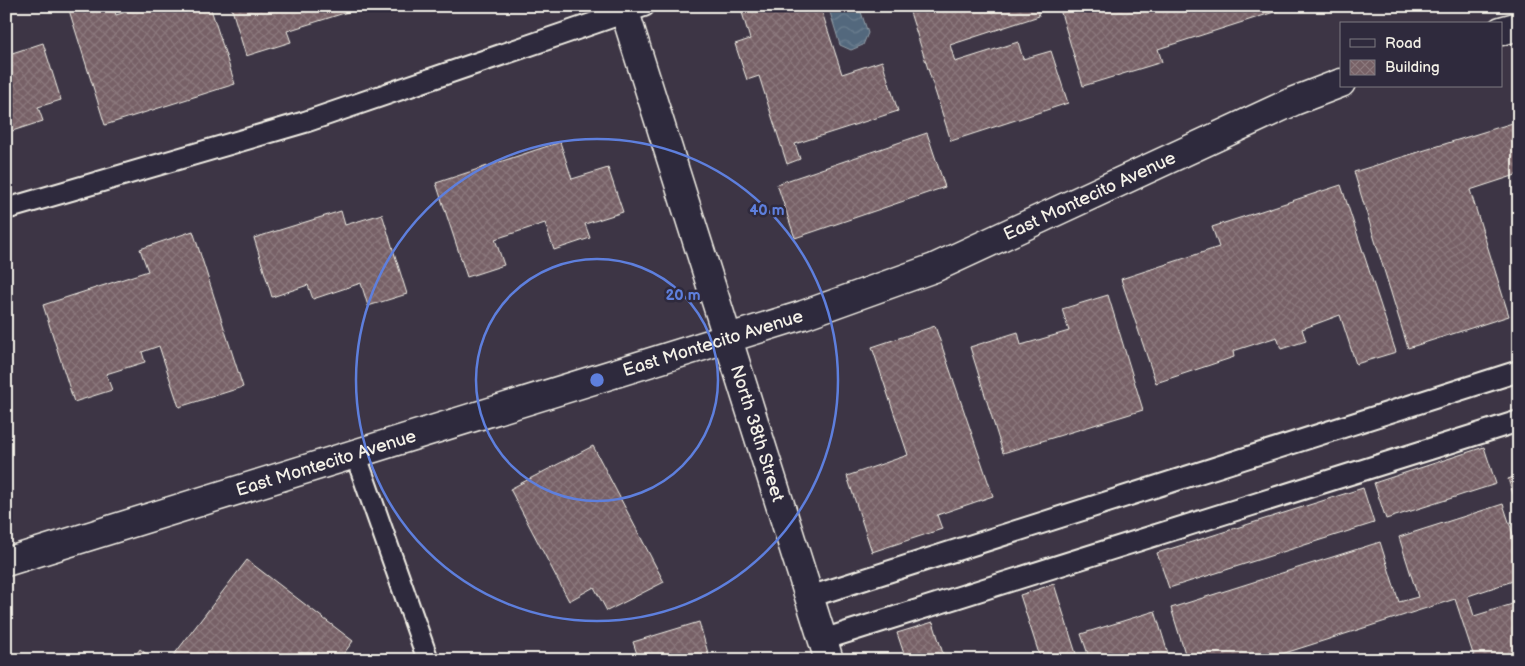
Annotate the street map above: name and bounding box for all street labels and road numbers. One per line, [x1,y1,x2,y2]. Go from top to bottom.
street label: East Montecito Avenue [1000,147,1179,245]
street label: East Montecito Avenue [620,306,806,381]
street label: North 38th Street [726,363,789,505]
street label: East Montecito Avenue [234,425,419,501]

